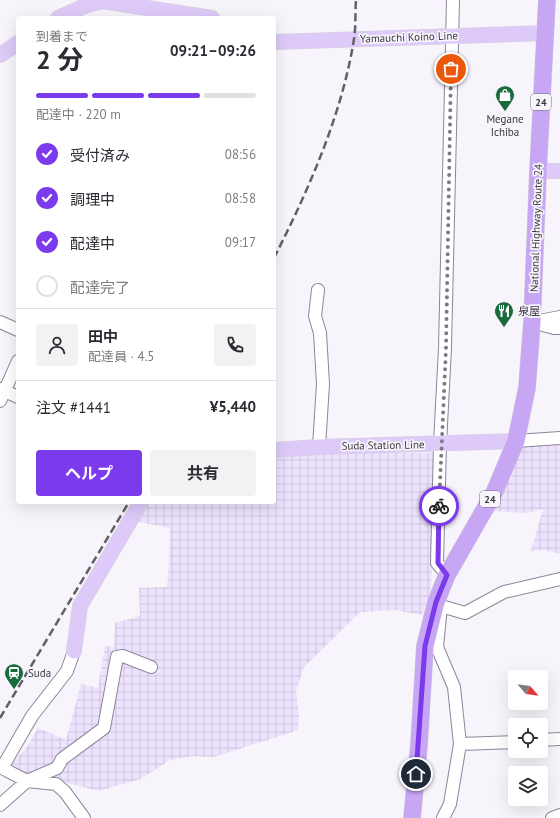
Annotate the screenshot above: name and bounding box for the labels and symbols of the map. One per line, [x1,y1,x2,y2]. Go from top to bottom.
street label: Yamauchi Koino Line [360,28,459,46]
pin [434,52,468,86]
shop icon: Megane Ichiba [494,84,516,112]
road number: 24 [531,94,551,110]
place label: Megane Ichiba [486,112,524,139]
street label: National Highway Route 24 [527,164,545,292]
restaurant icon: 泉屋 [493,300,515,328]
place label: 泉屋 [518,304,540,318]
street label: Suda Station Line [341,437,425,453]
courier [419,486,459,526]
road number: 24 [480,491,500,507]
station icon: Suda [3,662,25,690]
place label: Suda [28,666,51,680]
north arrow [508,670,548,710]
pin [399,757,433,791]

